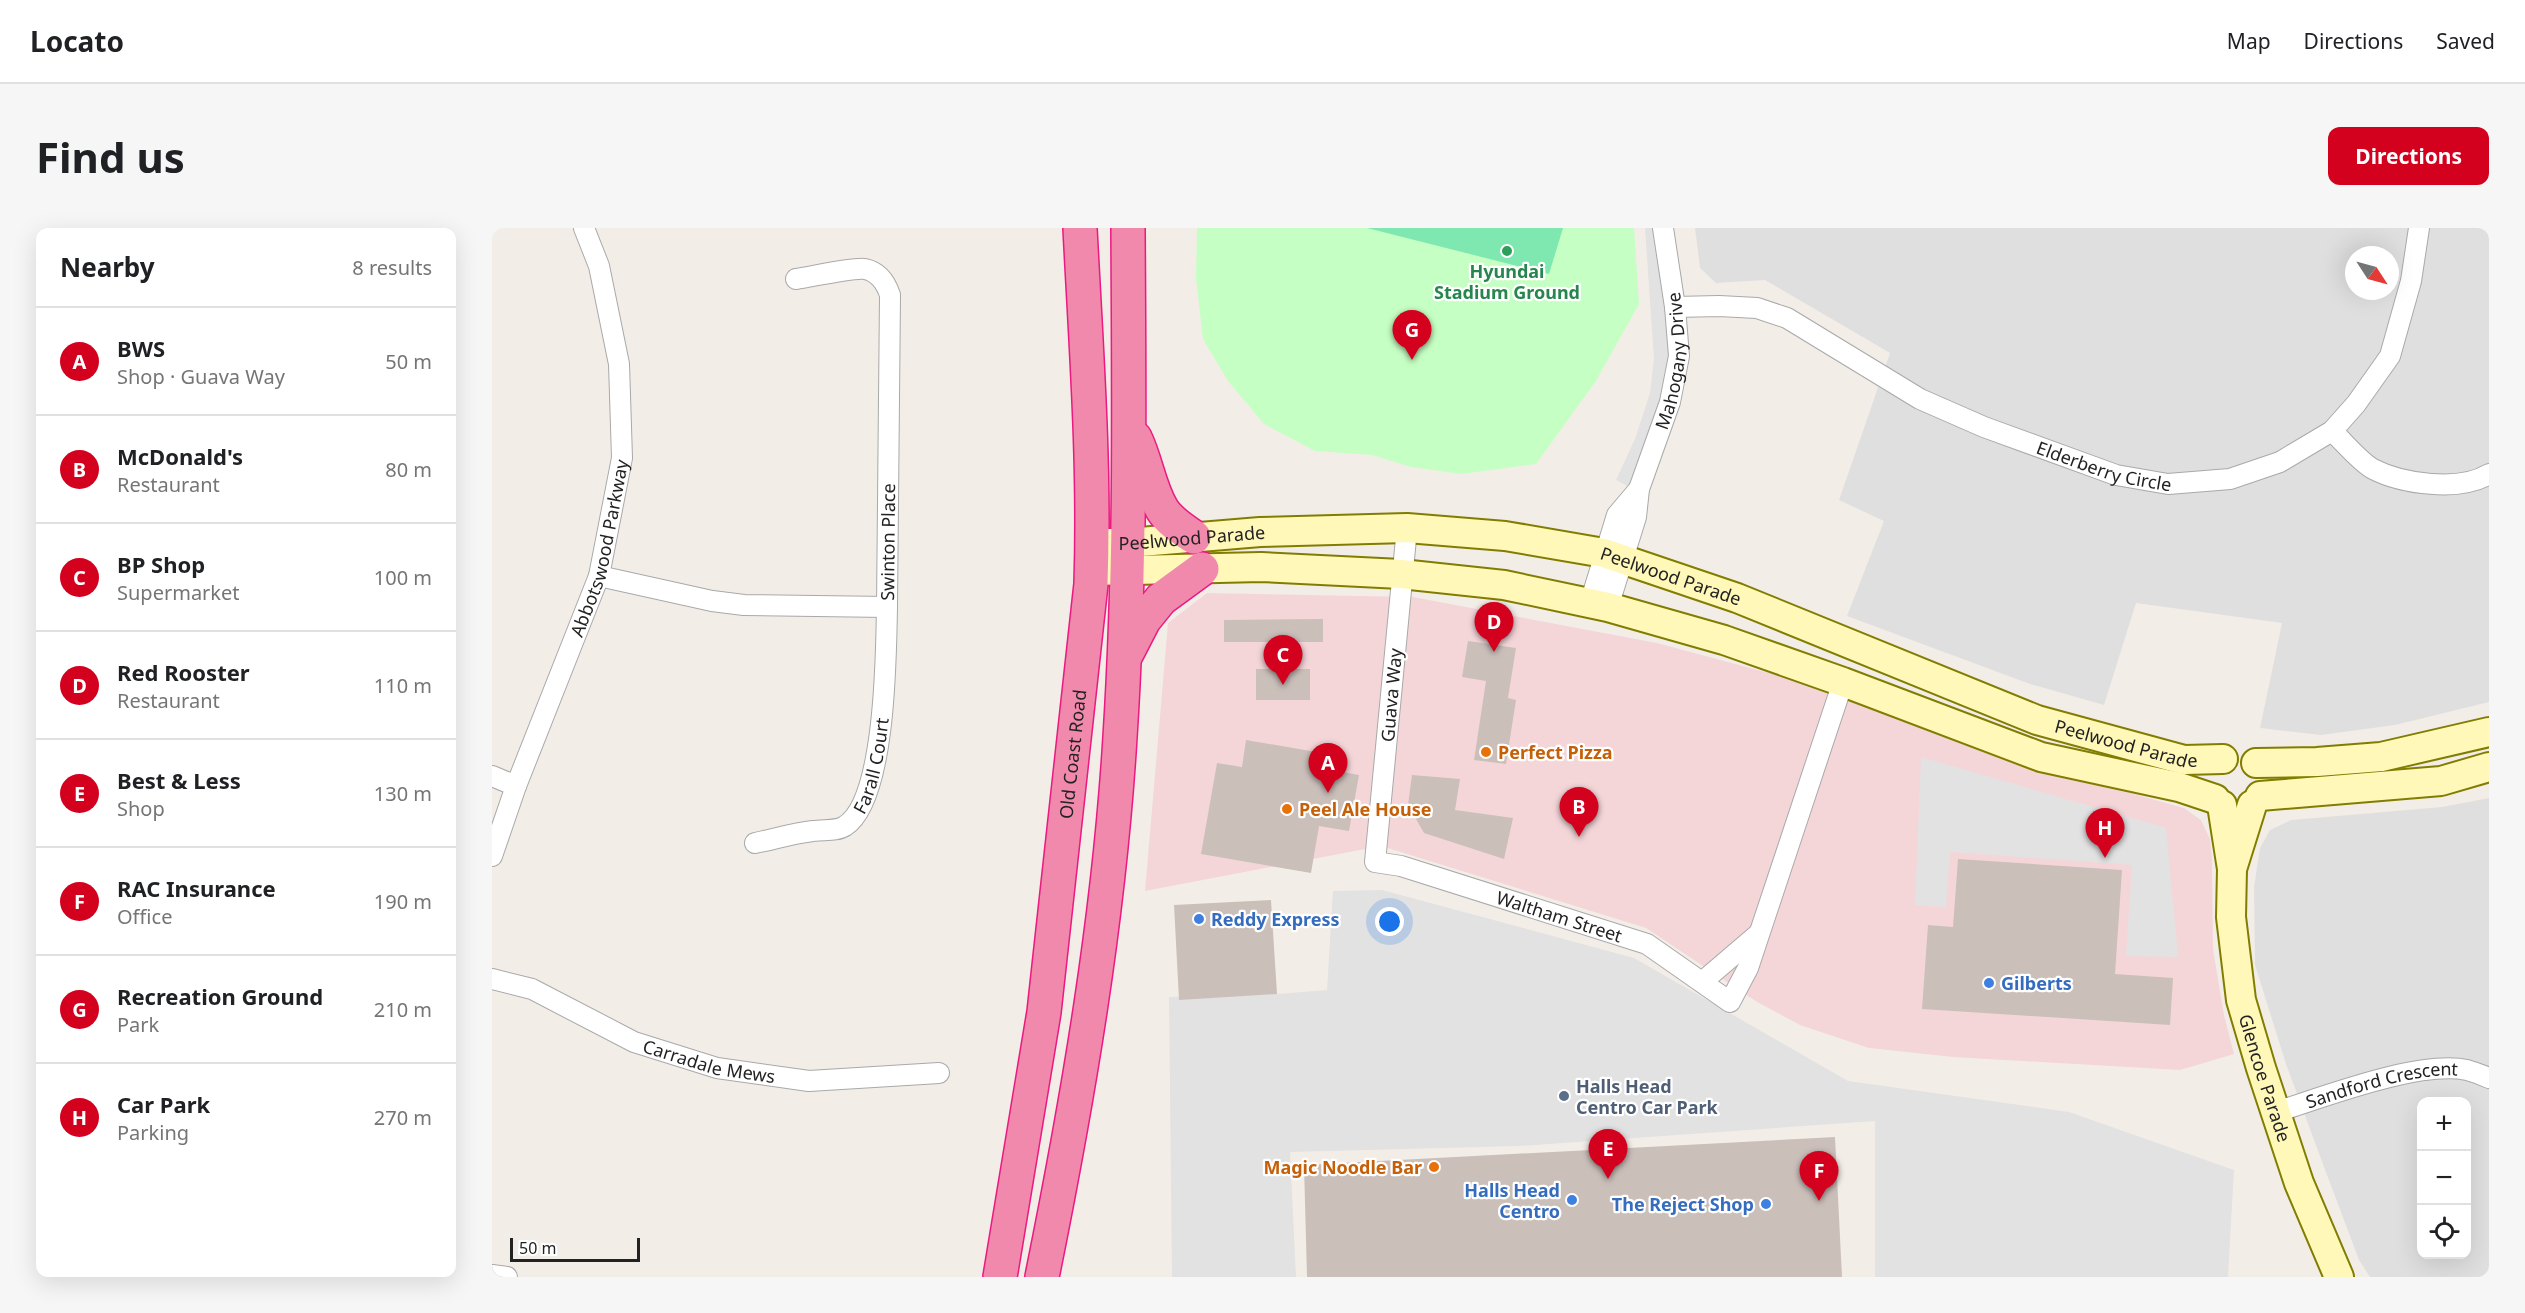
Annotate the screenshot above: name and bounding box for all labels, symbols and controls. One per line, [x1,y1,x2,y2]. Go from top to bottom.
text: Locato [30,22,124,60]
text: Map [2227,27,2271,55]
text: Directions [2304,27,2403,55]
text: Saved [2436,27,2495,55]
button: Directions [2328,127,2489,185]
text: Find us [36,128,185,185]
marker: Hyundai Stadium Ground [1500,244,1514,258]
north arrow [2345,246,2399,300]
text: Nearby [60,249,155,285]
text: 8 results [352,254,432,281]
place label: Hyundai Stadium Ground [1434,259,1580,304]
street label: Mahogany Drive [1649,291,1692,433]
pin: G [1392,310,1432,360]
text: BWS [117,333,165,363]
text: A [73,348,86,375]
text: 50 m [385,348,432,375]
text: Shop · Guava Way [117,363,285,390]
street label: Elderberry Circle [2033,435,2173,496]
text: McDonald's [117,441,243,471]
text: B [73,456,86,483]
text: 80 m [385,456,432,483]
street label: Abbotswood Parkway [564,456,634,640]
text: Restaurant [117,471,220,498]
street label: Swinton Place [875,483,900,601]
street label: Peelwood Parade [1119,520,1266,555]
street label: Peelwood Parade [1598,541,1744,611]
text: BP Shop [117,549,205,579]
text: C [73,564,86,591]
text: 100 m [374,564,432,591]
text: Supermarket [117,579,240,606]
pin: D [1474,602,1514,652]
pin: C [1264,636,1302,685]
street label: Guava Way [1375,646,1407,743]
text: Red Rooster [117,657,250,687]
text: D [72,672,87,699]
text: 110 m [374,672,432,699]
text: Restaurant [117,687,220,714]
street label: Old Coast Road [1053,688,1091,820]
street label: Peelwood Parade [2052,713,2198,772]
street label: Farall Court [847,716,894,818]
place label: Perfect Pizza [1498,740,1613,764]
pin: A [1308,744,1348,793]
marker: Perfect Pizza [1479,745,1493,759]
text: Best & Less [117,765,241,795]
text: E [74,780,85,807]
text: 130 m [374,780,432,807]
pin: B [1560,788,1598,837]
text: Shop [117,795,165,822]
place label: Peel Ale House [1299,797,1431,821]
marker: Peel Ale House [1280,802,1294,816]
pin: H [2086,808,2124,858]
text: RAC Insurance [117,873,276,903]
street label: Waltham Street [1493,885,1626,948]
text: F [74,888,85,915]
text: 190 m [374,888,432,915]
text: Office [117,903,172,930]
place label: Reddy Express [1211,907,1340,931]
your location [1375,907,1404,936]
marker: Reddy Express [1192,912,1206,926]
place label: Gilberts [2001,971,2072,995]
marker: Gilberts [1982,976,1996,990]
text: Recreation Ground [117,981,323,1011]
text: G [72,996,87,1023]
text: 210 m [374,996,432,1023]
text: Park [117,1011,159,1038]
street label: Glencoe Parade [2234,1011,2297,1145]
street label: Carradale Mews [640,1034,777,1088]
street label: Sandford Crescent [2302,1056,2459,1113]
place label: Halls Head Centro Car Park [1576,1074,1718,1119]
text: Car Park [117,1089,210,1119]
marker: Halls Head Centro Car Park [1557,1089,1571,1103]
map controls [2417,1097,2471,1259]
button: + [2417,1097,2471,1151]
text: H [72,1104,87,1131]
text: 270 m [374,1104,432,1131]
text: Parking [117,1119,189,1146]
pin: E [1588,1130,1628,1179]
button: − [2417,1151,2471,1205]
pin: F [1800,1152,1838,1201]
place label: Magic Noodle Bar [1263,1155,1422,1179]
marker: Magic Noodle Bar [1427,1160,1441,1174]
place label: Halls Head Centro [1464,1178,1560,1223]
place label: The Reject Shop [1612,1192,1754,1216]
marker: Halls Head Centro [1565,1193,1579,1207]
marker: The Reject Shop [1759,1197,1773,1211]
button: locate [2417,1205,2471,1259]
scale bar [510,1235,640,1262]
text: 50 m [519,1237,556,1259]

